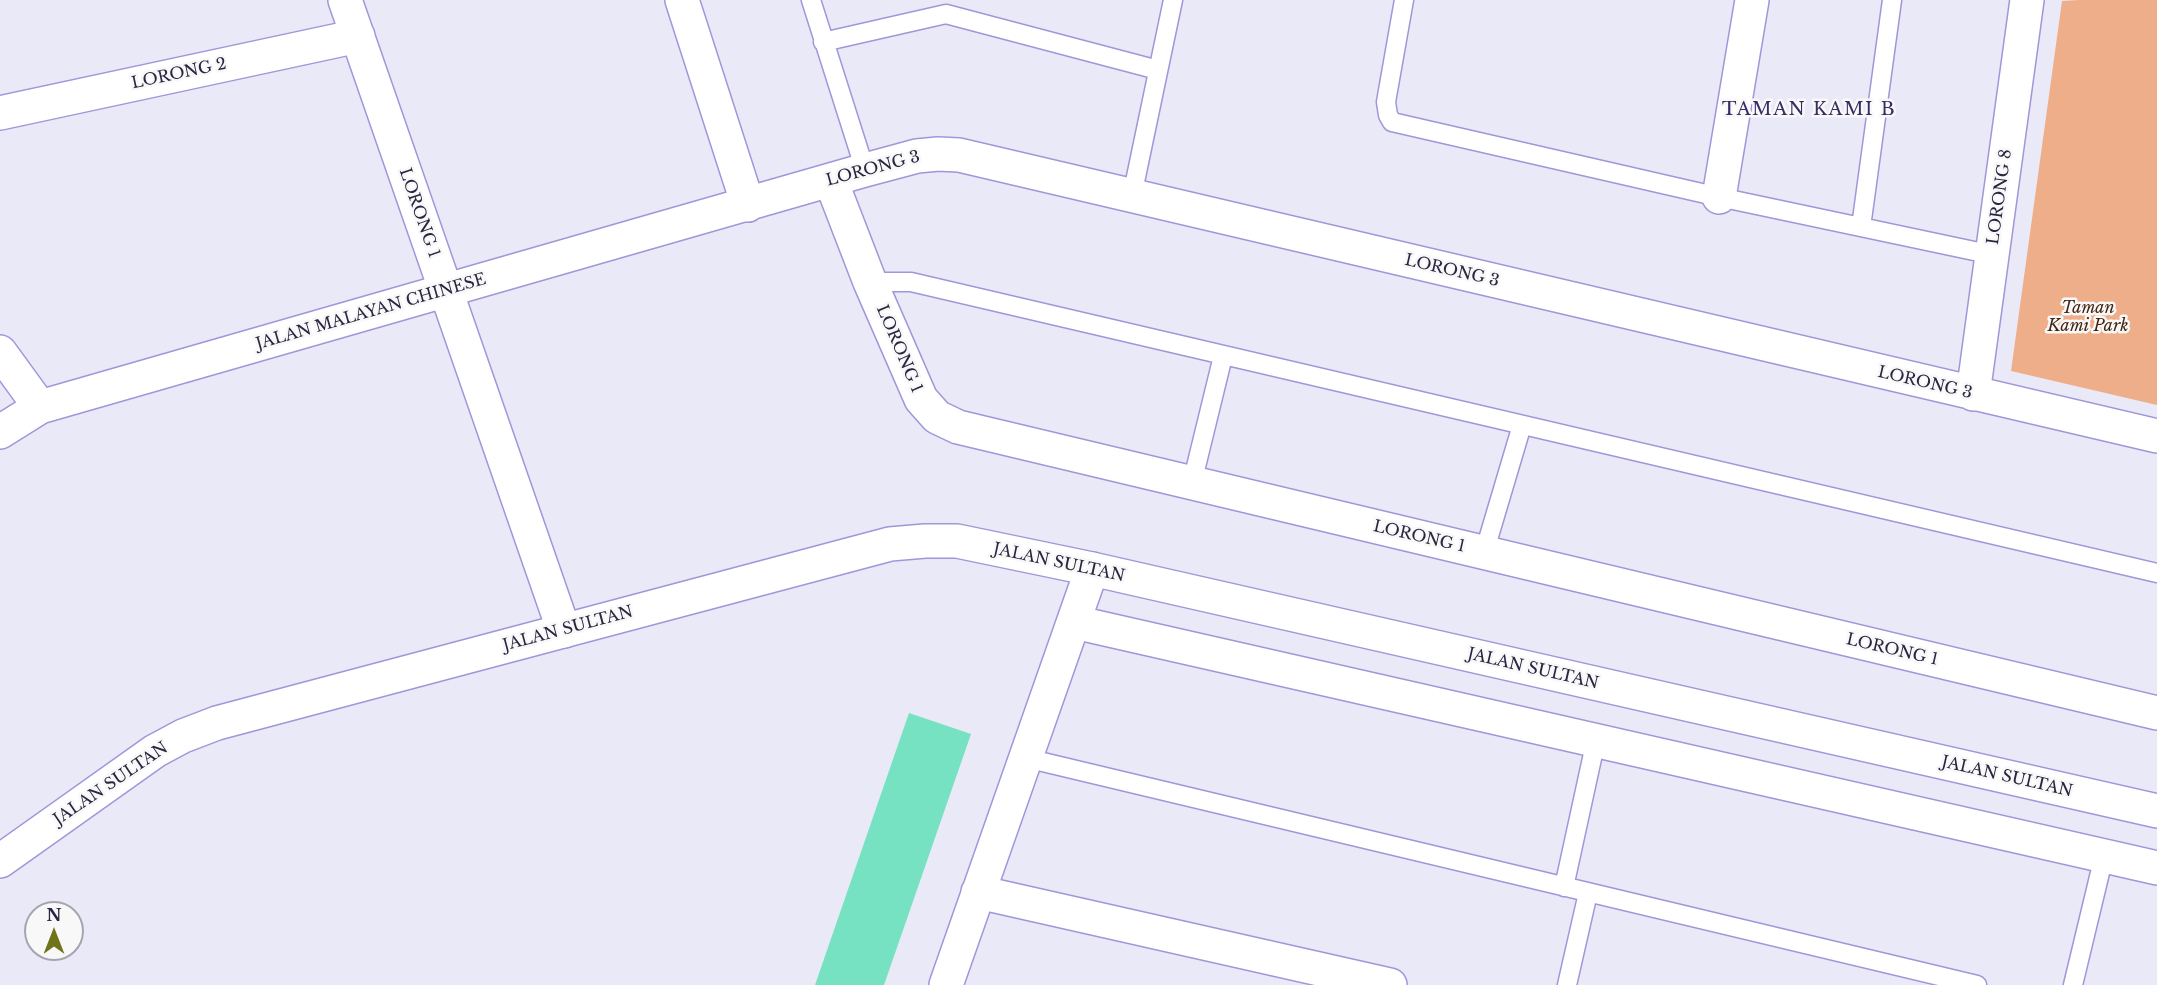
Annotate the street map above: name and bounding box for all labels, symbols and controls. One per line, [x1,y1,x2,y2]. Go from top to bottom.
street label: LORONG 2 [130,55,228,93]
district label: TAMAN KAMI B [1722,99,1896,121]
street label: LORONG 3 [824,147,922,191]
street label: LORONG 8 [1984,148,2016,246]
street label: LORONG 1 [395,166,443,260]
street label: LORONG 3 [1403,251,1501,291]
street label: JALAN MALAYAN CHINESE [254,270,488,354]
park label: Taman Kami Park [2048,298,2128,336]
street label: LORONG 1 [872,302,926,396]
street label: LORONG 3 [1876,363,1974,403]
street label: LORONG 1 [1371,517,1467,557]
street label: JALAN SULTAN [991,540,1127,586]
street label: JALAN SULTAN [501,602,635,656]
street label: LORONG 1 [1844,630,1940,670]
street label: JALAN SULTAN [1466,645,1600,693]
street label: JALAN SULTAN [50,739,172,829]
street label: JALAN SULTAN [1940,753,2074,801]
north arrow [24,901,84,961]
text: N [46,905,62,925]

